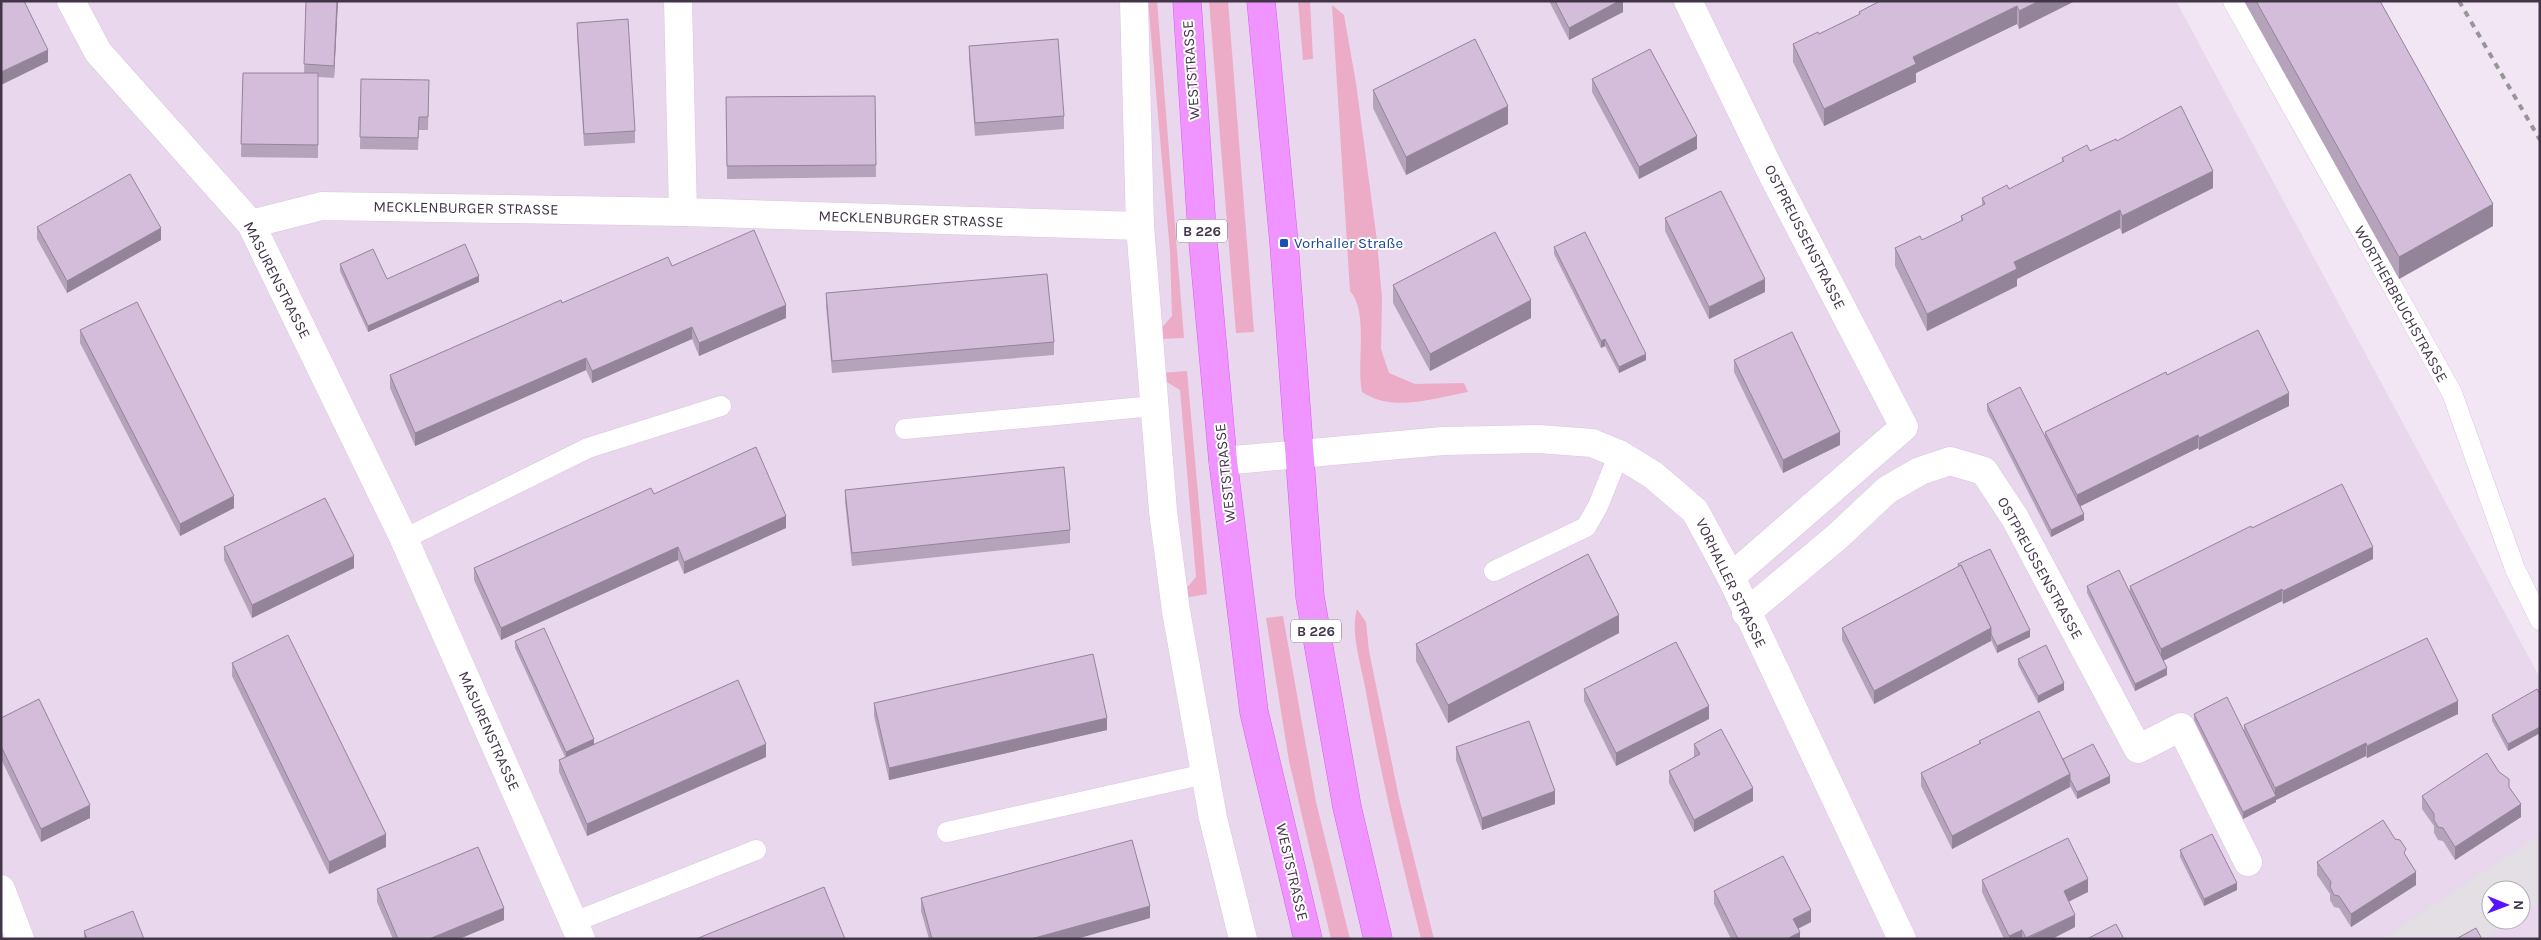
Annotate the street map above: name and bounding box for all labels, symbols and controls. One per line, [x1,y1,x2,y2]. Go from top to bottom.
street label: WESTSTRASSE [1179,20,1203,120]
street label: OSTPREUSSENSTRASSE [1761,162,1849,312]
street label: MECKLENBURGER STRASSE [373,197,559,219]
street label: MECKLENBURGER STRASSE [818,207,1004,231]
street label: MASURENSTRASSE [240,218,314,342]
road number: B 226 [1177,220,1227,242]
street label: WORTHERBRUCHSTRASSE [2350,223,2452,385]
place label: Vorhaller Straße [1294,234,1403,252]
marker: Vorhaller Straße [1278,237,1290,249]
street label: WESTSTRASSE [1211,423,1239,523]
street label: OSTPREUSSENSTRASSE [1993,494,2087,642]
street label: VORHALLER STRASSE [1692,515,1770,651]
road number: B 226 [1291,620,1341,642]
street label: MASURENSTRASSE [455,668,523,794]
street label: WESTSTRASSE [1272,822,1312,922]
north arrow [2481,880,2531,930]
text: N [2510,900,2527,910]

